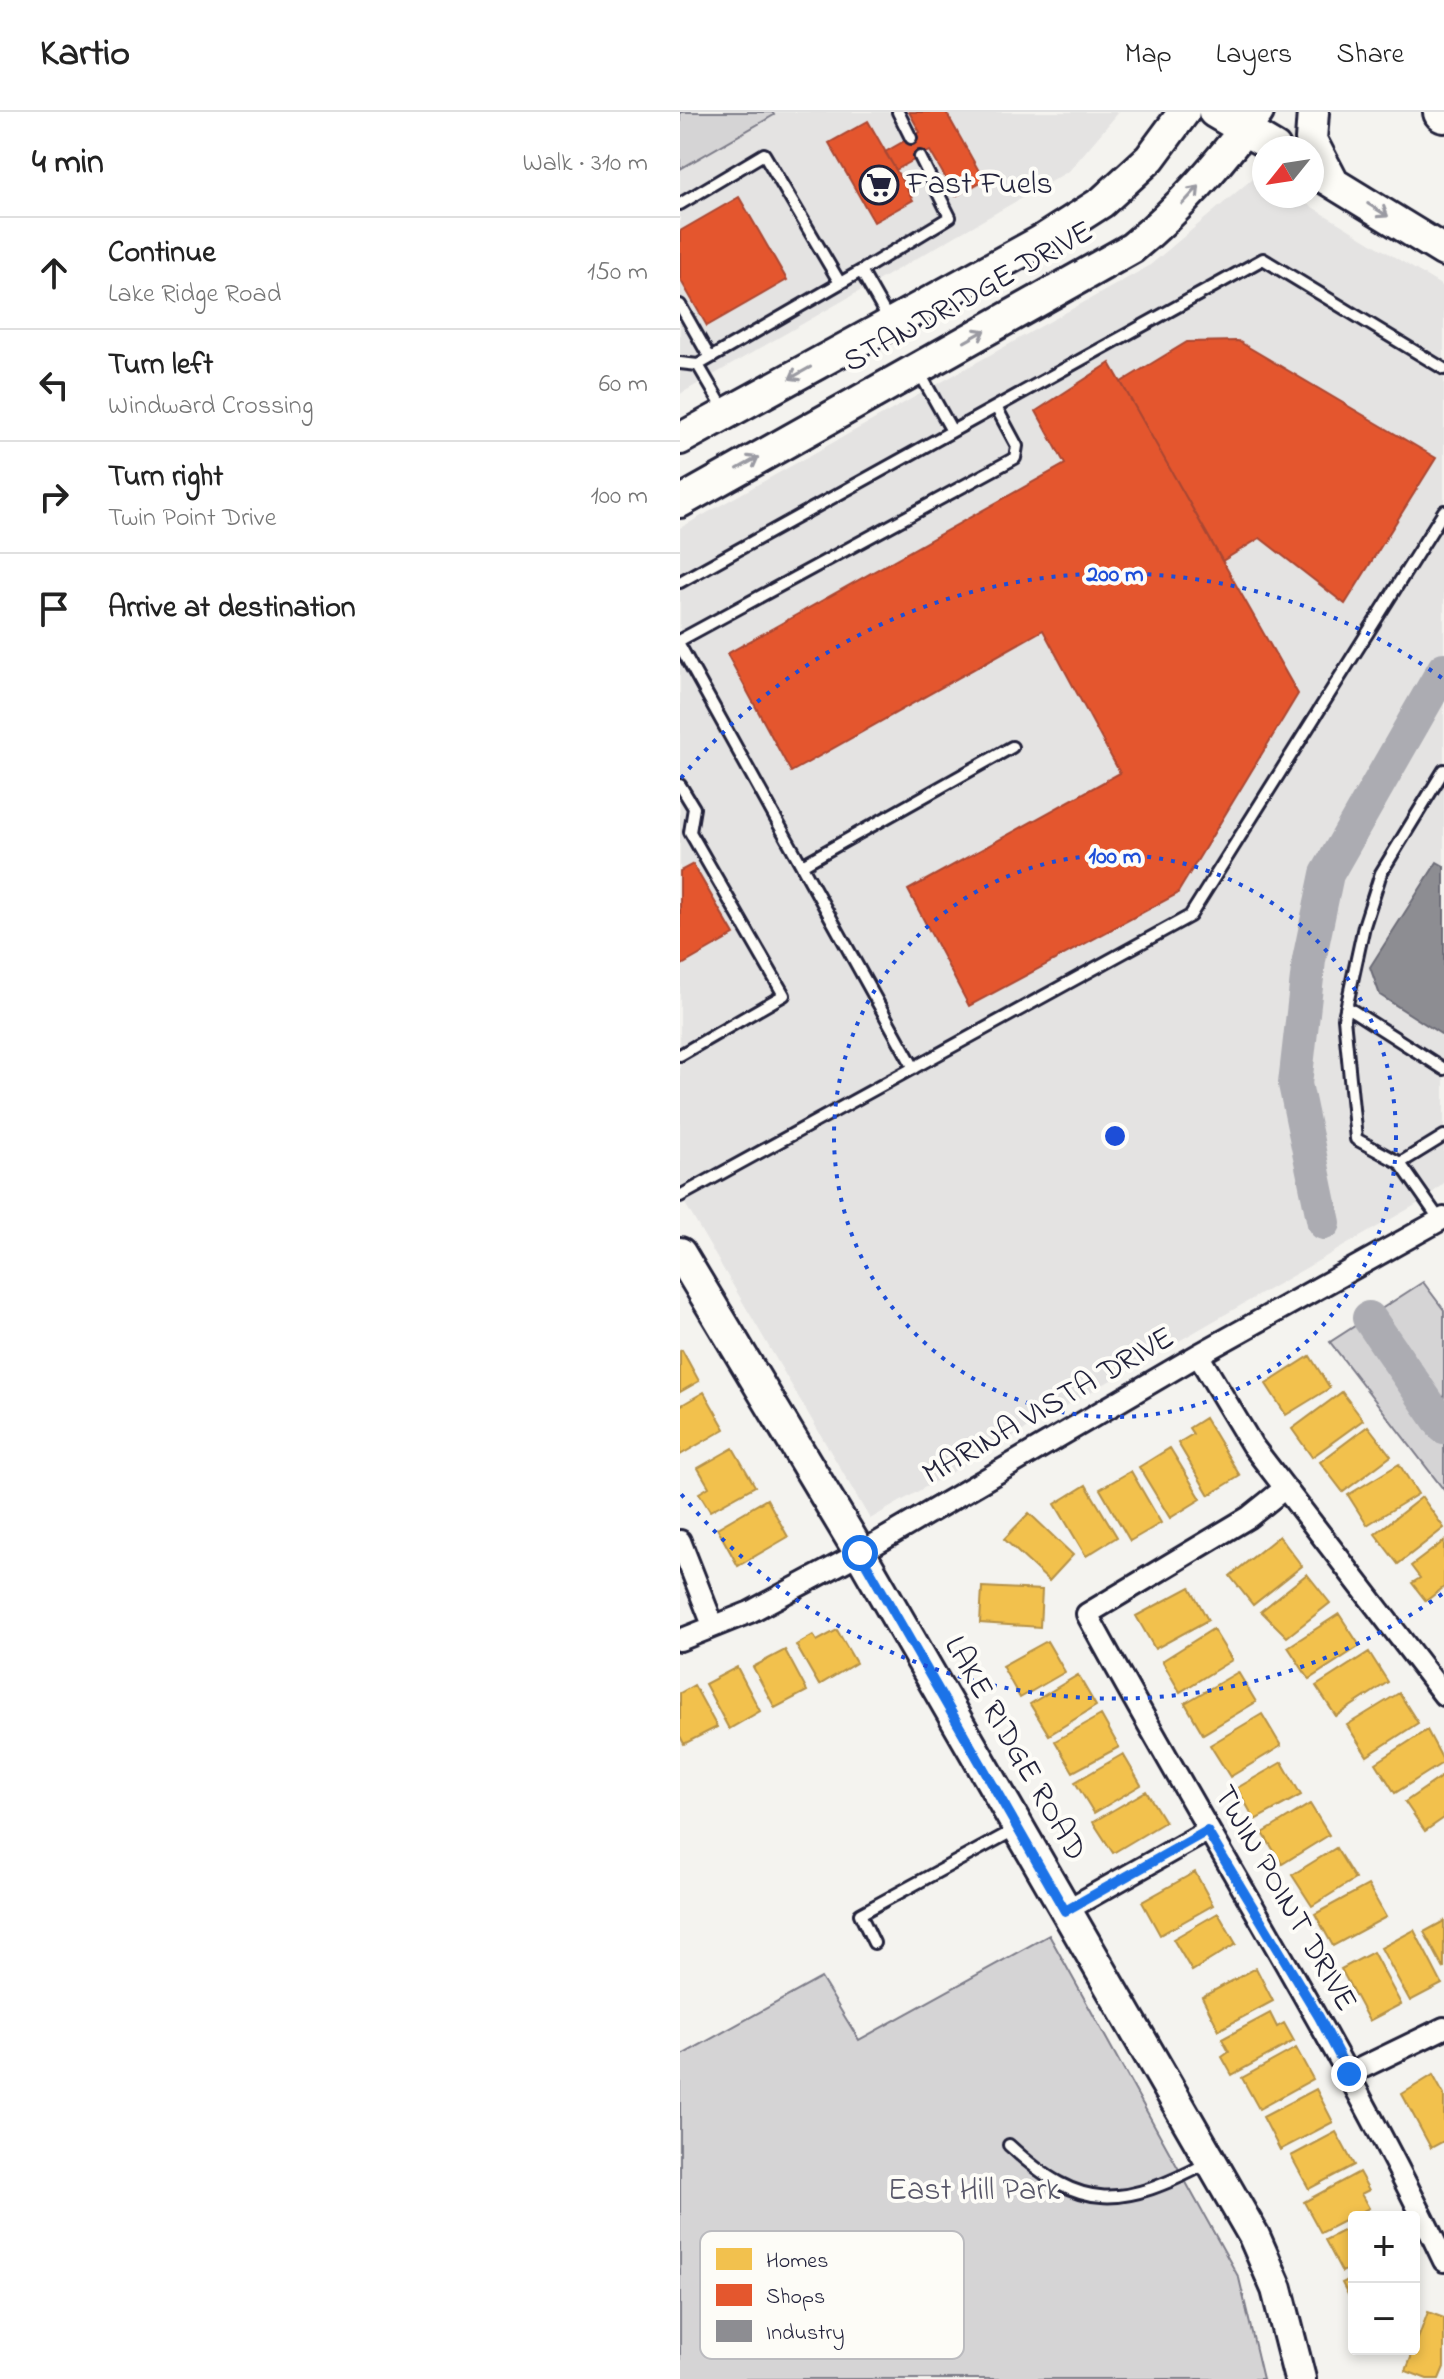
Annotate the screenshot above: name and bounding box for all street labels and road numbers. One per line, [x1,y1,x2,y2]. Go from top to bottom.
street label: STANDRIDGE DRIVE [836,210,1102,386]
street label: MARINA VISTA DRIVE [914,1316,1184,1498]
street label: LAKE RIDGE ROAD [930,1628,1098,1870]
street label: TWIN POINT DRIVE [1200,1777,1368,2021]

